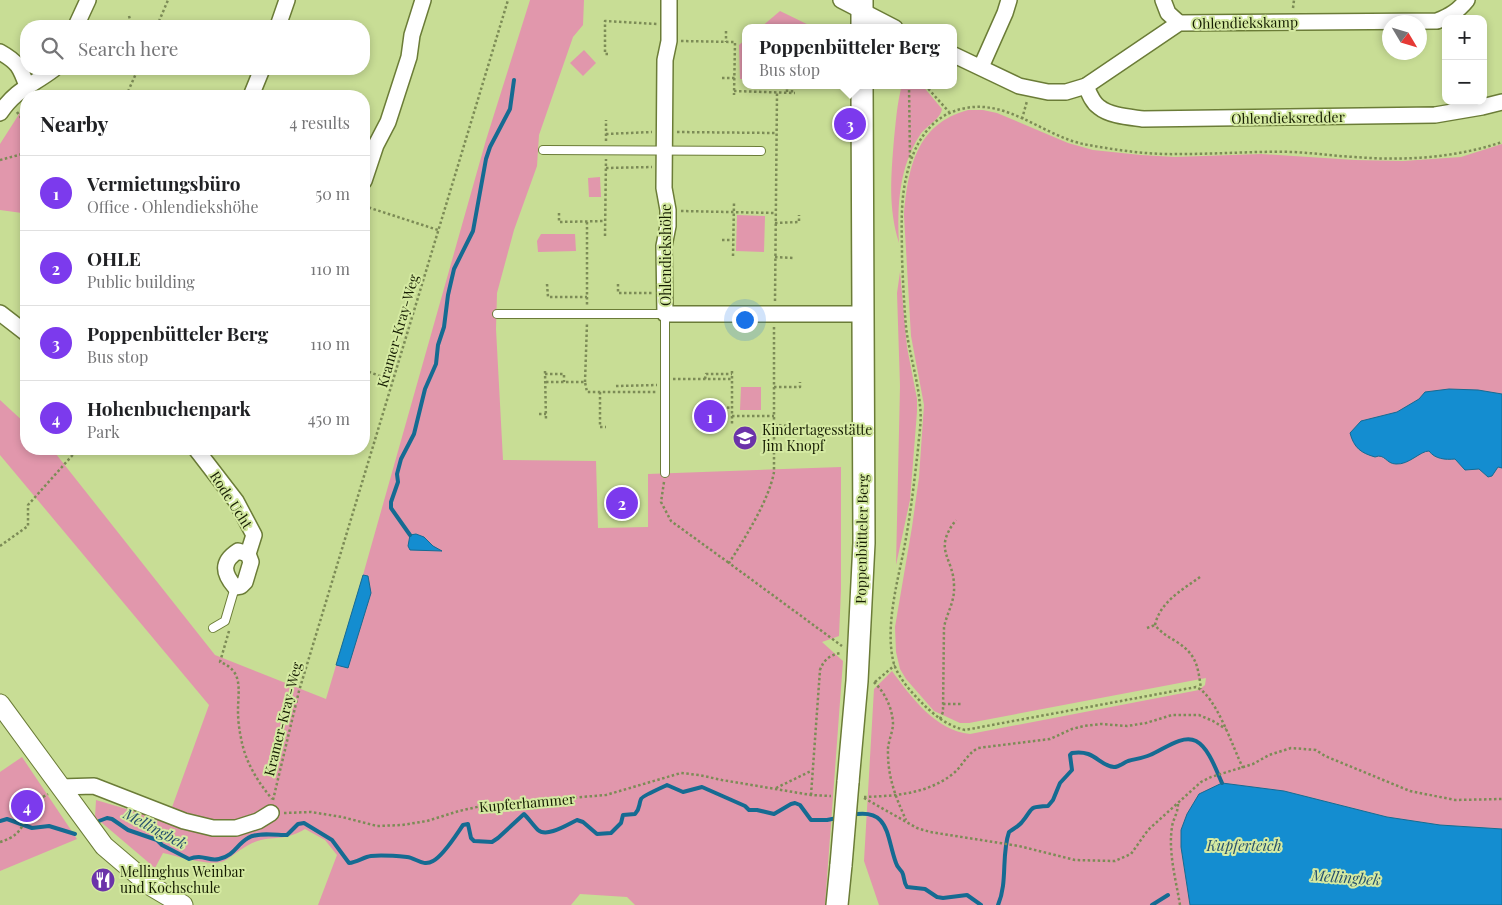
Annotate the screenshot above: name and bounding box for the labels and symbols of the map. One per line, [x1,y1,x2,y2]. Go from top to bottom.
street label: Ohlendiekskamp [1192,12,1298,33]
north arrow [1382,15,1427,60]
pin: 3 [834,105,866,143]
street label: Ohlendieksredder [1231,107,1346,128]
street label: Ohlendiekshöhe [656,204,675,306]
street label: Kramer-Kray-Weg [372,271,423,390]
your location [732,307,758,333]
pin: 1 [694,397,726,435]
place label: Kindertagesstätte Jim Knopf [761,420,872,455]
school or university icon: Kindertagesstätte Jim Knopf [732,425,758,451]
street label: Rode Ucht [206,467,258,533]
street label: Poppenbütteler Berg [851,473,872,604]
pin: 2 [606,484,638,522]
street label: Kramer-Kray-Weg [259,659,306,778]
pin: 4 [11,787,43,825]
street label: Kupferhammer [478,789,576,816]
water label: Mellingbek [119,803,191,853]
water label: Kupferteich [1205,835,1282,855]
place label: Mellinghus Weinbar und Kochschule [120,862,245,897]
water label: Mellingbek [1310,865,1381,889]
restaurant icon: Mellinghus Weinbar und Kochschule [90,867,116,893]

